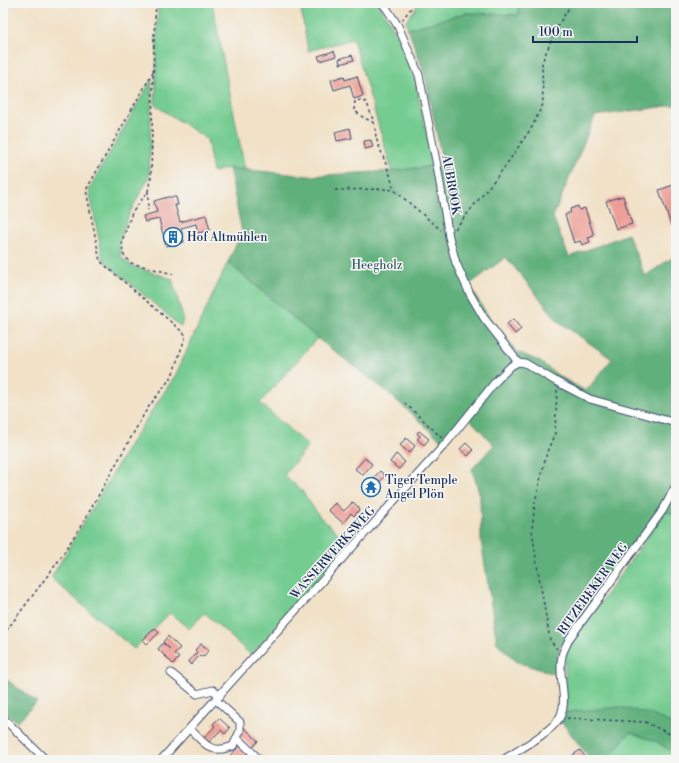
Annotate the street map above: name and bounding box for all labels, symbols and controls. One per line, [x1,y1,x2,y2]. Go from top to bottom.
scale bar [533,18,637,44]
text: 100 m [539,25,573,40]
street label: AUBROOK [438,153,464,217]
building icon: Hof Altmühlen [162,226,184,248]
place label: Hof Altmühlen [187,230,267,245]
park label: Heegholz [351,258,403,273]
place label: Tiger Temple Angel Plön [384,473,458,502]
temple icon: Tiger Temple Angel Plön [360,476,382,498]
street label: WASSERWERKSWEG [287,503,379,603]
street label: RITZEBEKER WEG [555,540,631,638]

